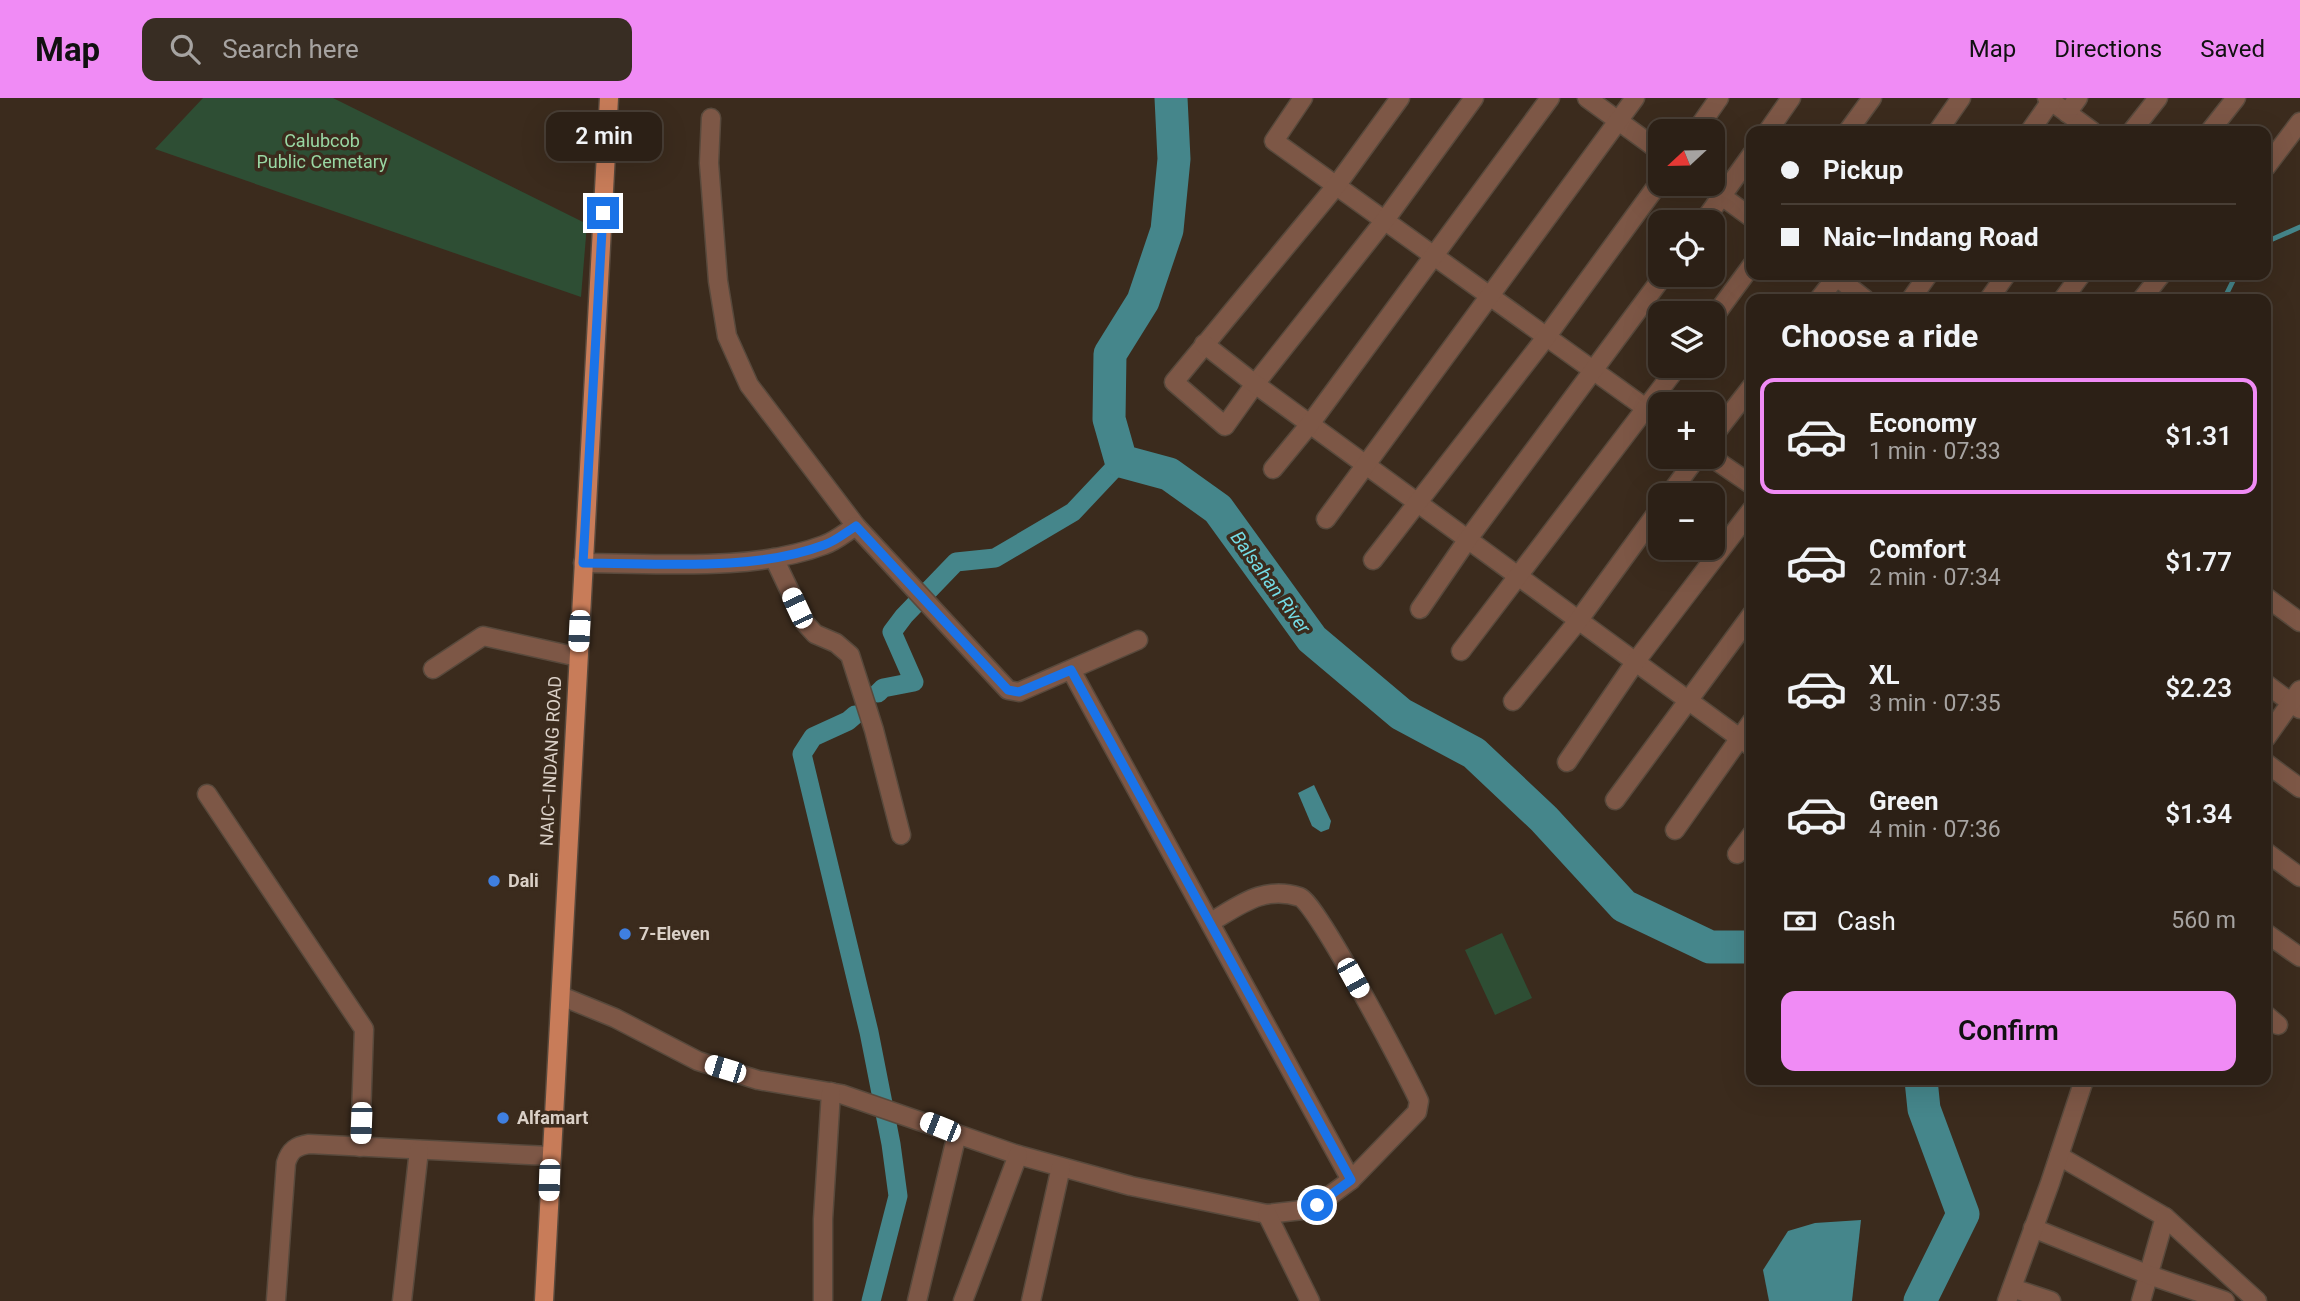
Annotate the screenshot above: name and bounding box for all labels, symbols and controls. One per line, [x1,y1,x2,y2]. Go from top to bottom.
search box [142,18,632,81]
text: Map [35,30,100,69]
icon: search [166,30,204,68]
text: Search here [222,34,359,64]
text: Map [1969,35,2016,63]
text: Directions [2054,35,2162,63]
text: Saved [2200,35,2265,63]
callout: 2 min [545,111,661,160]
north arrow [1648,119,1726,196]
map controls [1648,119,1725,560]
text: 2 min [575,123,633,150]
park label: Calubcob Public Cemetary [256,130,388,172]
text: Pickup [1823,155,1903,185]
route end [587,197,619,229]
button: locate [1648,210,1725,287]
text: Naic–Indang Road [1823,222,2039,252]
button: layers [1648,301,1725,378]
text: Choose a ride [1781,317,1978,355]
button: + [1648,392,1725,469]
icon: car [1785,405,1848,468]
text: Economy [1869,408,1976,438]
text: $1.31 [2165,421,2232,451]
text: 1 min · 07:33 [1869,438,2001,465]
button: − [1648,483,1725,560]
water label: Balsahan River [1226,527,1316,639]
icon: car [1785,531,1848,594]
text: Comfort [1869,534,1966,564]
text: $1.77 [2165,547,2232,577]
text: 2 min · 07:34 [1869,564,2001,591]
car [779,585,816,631]
car [568,609,591,653]
icon: car [1785,657,1848,720]
text: XL [1869,660,1900,690]
text: $2.23 [2165,673,2232,703]
street label: NAIC–INDANG ROAD [536,675,565,847]
text: 3 min · 07:35 [1869,690,2001,717]
icon: car [1785,783,1848,846]
text: Green [1869,786,1939,816]
text: $1.34 [2165,799,2232,829]
text: 4 min · 07:36 [1869,816,2001,843]
place label: Dali [508,870,539,891]
marker: Dali [486,873,502,889]
icon: cash [1781,902,1819,940]
text: Cash [1837,906,1896,936]
text: 560 m [2171,907,2236,934]
place label: 7-Eleven [639,923,710,944]
marker: 7-Eleven [617,926,633,942]
car [1334,955,1373,1001]
button: Confirm [1781,991,2236,1071]
car [702,1053,749,1085]
car [350,1102,373,1144]
place label: Alfamart [517,1107,588,1128]
car [917,1109,964,1145]
marker: Alfamart [495,1110,511,1126]
car [538,1159,561,1201]
route start [1301,1189,1333,1221]

